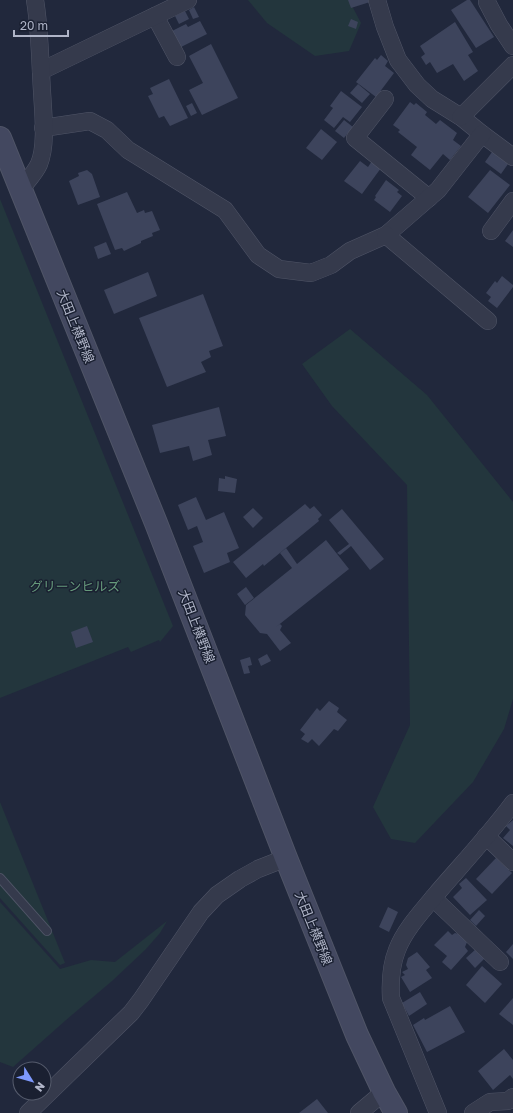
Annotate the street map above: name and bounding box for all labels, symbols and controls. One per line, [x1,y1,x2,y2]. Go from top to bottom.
scale bar [14,12,68,38]
text: 20 m [20,18,48,33]
street label: 大田上横野線 [54,287,98,365]
park label: グリーンヒルズ [30,578,120,594]
street label: 大田上横野線 [176,587,218,665]
street label: 大田上横野線 [292,889,336,967]
north arrow [12,1061,52,1101]
text: N [33,1080,48,1095]

